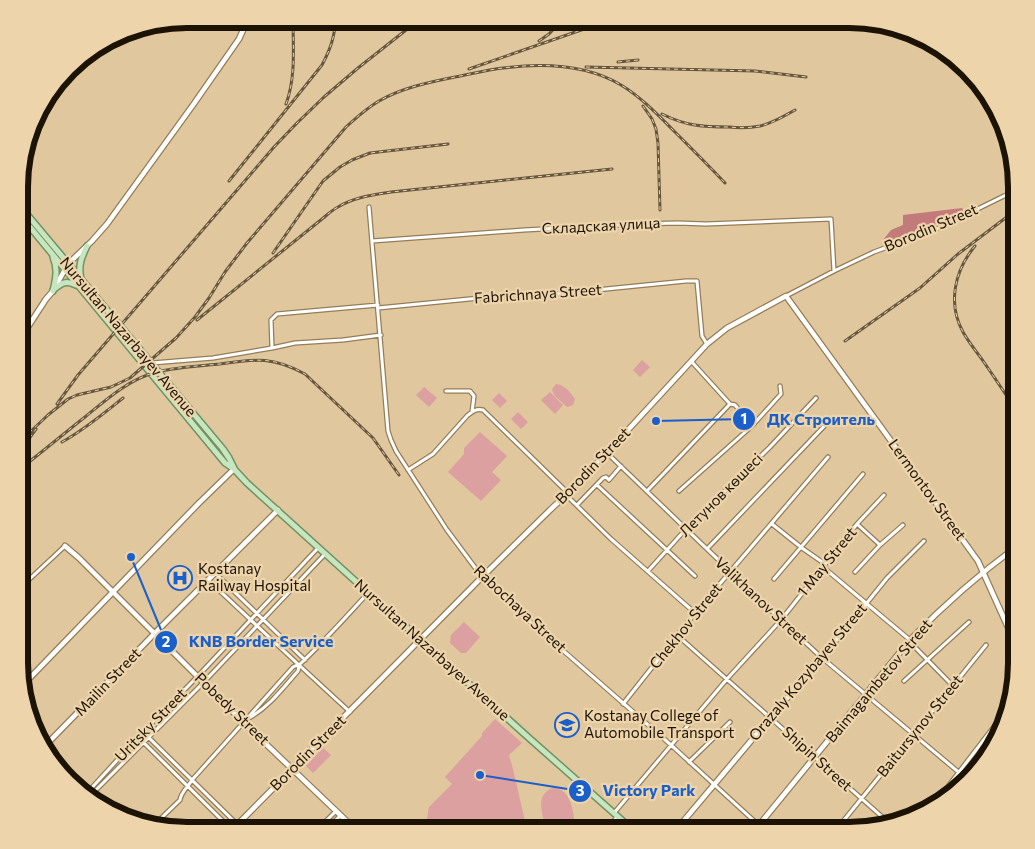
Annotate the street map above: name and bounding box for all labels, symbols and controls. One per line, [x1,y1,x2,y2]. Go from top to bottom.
street label: Borodin Street [881,199,980,255]
street label: Складская улица [541,213,661,237]
street label: Nursultan Nazarbayev Avenue [57,253,201,420]
street label: Fabrichnaya Street [474,280,602,306]
callout: ДК Строитель [732,404,885,435]
text: 1 [741,409,747,427]
text: ДК Строитель [767,409,875,428]
street label: Borodin Street [551,423,633,507]
street label: Lermontov Street [885,435,971,544]
street label: Летунов көшесі [675,449,766,540]
street label: 1 May Street [793,523,860,600]
street label: Valikhanov Street [712,553,812,648]
place label: Kostanay Railway Hospital [198,559,311,594]
street label: Rabochaya Street [471,561,571,656]
hospital icon: Kostanay Railway Hospital [167,565,193,591]
street label: Nursultan Nazarbayev Avenue [351,575,514,724]
street label: Chekhov Street [645,579,725,672]
street label: Orazaly Kozybayev Street [744,599,870,744]
street label: Baimagambetov Street [821,615,935,746]
callout: KNB Border Service [154,626,343,657]
text: KNB Border Service [189,631,333,650]
text: 2 [162,632,170,650]
street label: Mailin Street [70,644,144,719]
street label: Pobedy Street [192,668,274,748]
street label: Baitursynov Street [872,671,966,780]
street label: Uritsky Street [111,684,190,765]
place label: Kostanay College of Automobile Transport [584,706,734,741]
street label: Borodin Street [266,711,349,794]
school or university icon: Kostanay College of Automobile Transport [554,712,580,738]
street label: Shipin Street [779,722,856,794]
callout: Victory Park [567,775,705,806]
text: Victory Park [603,780,696,799]
text: 3 [576,781,585,799]

